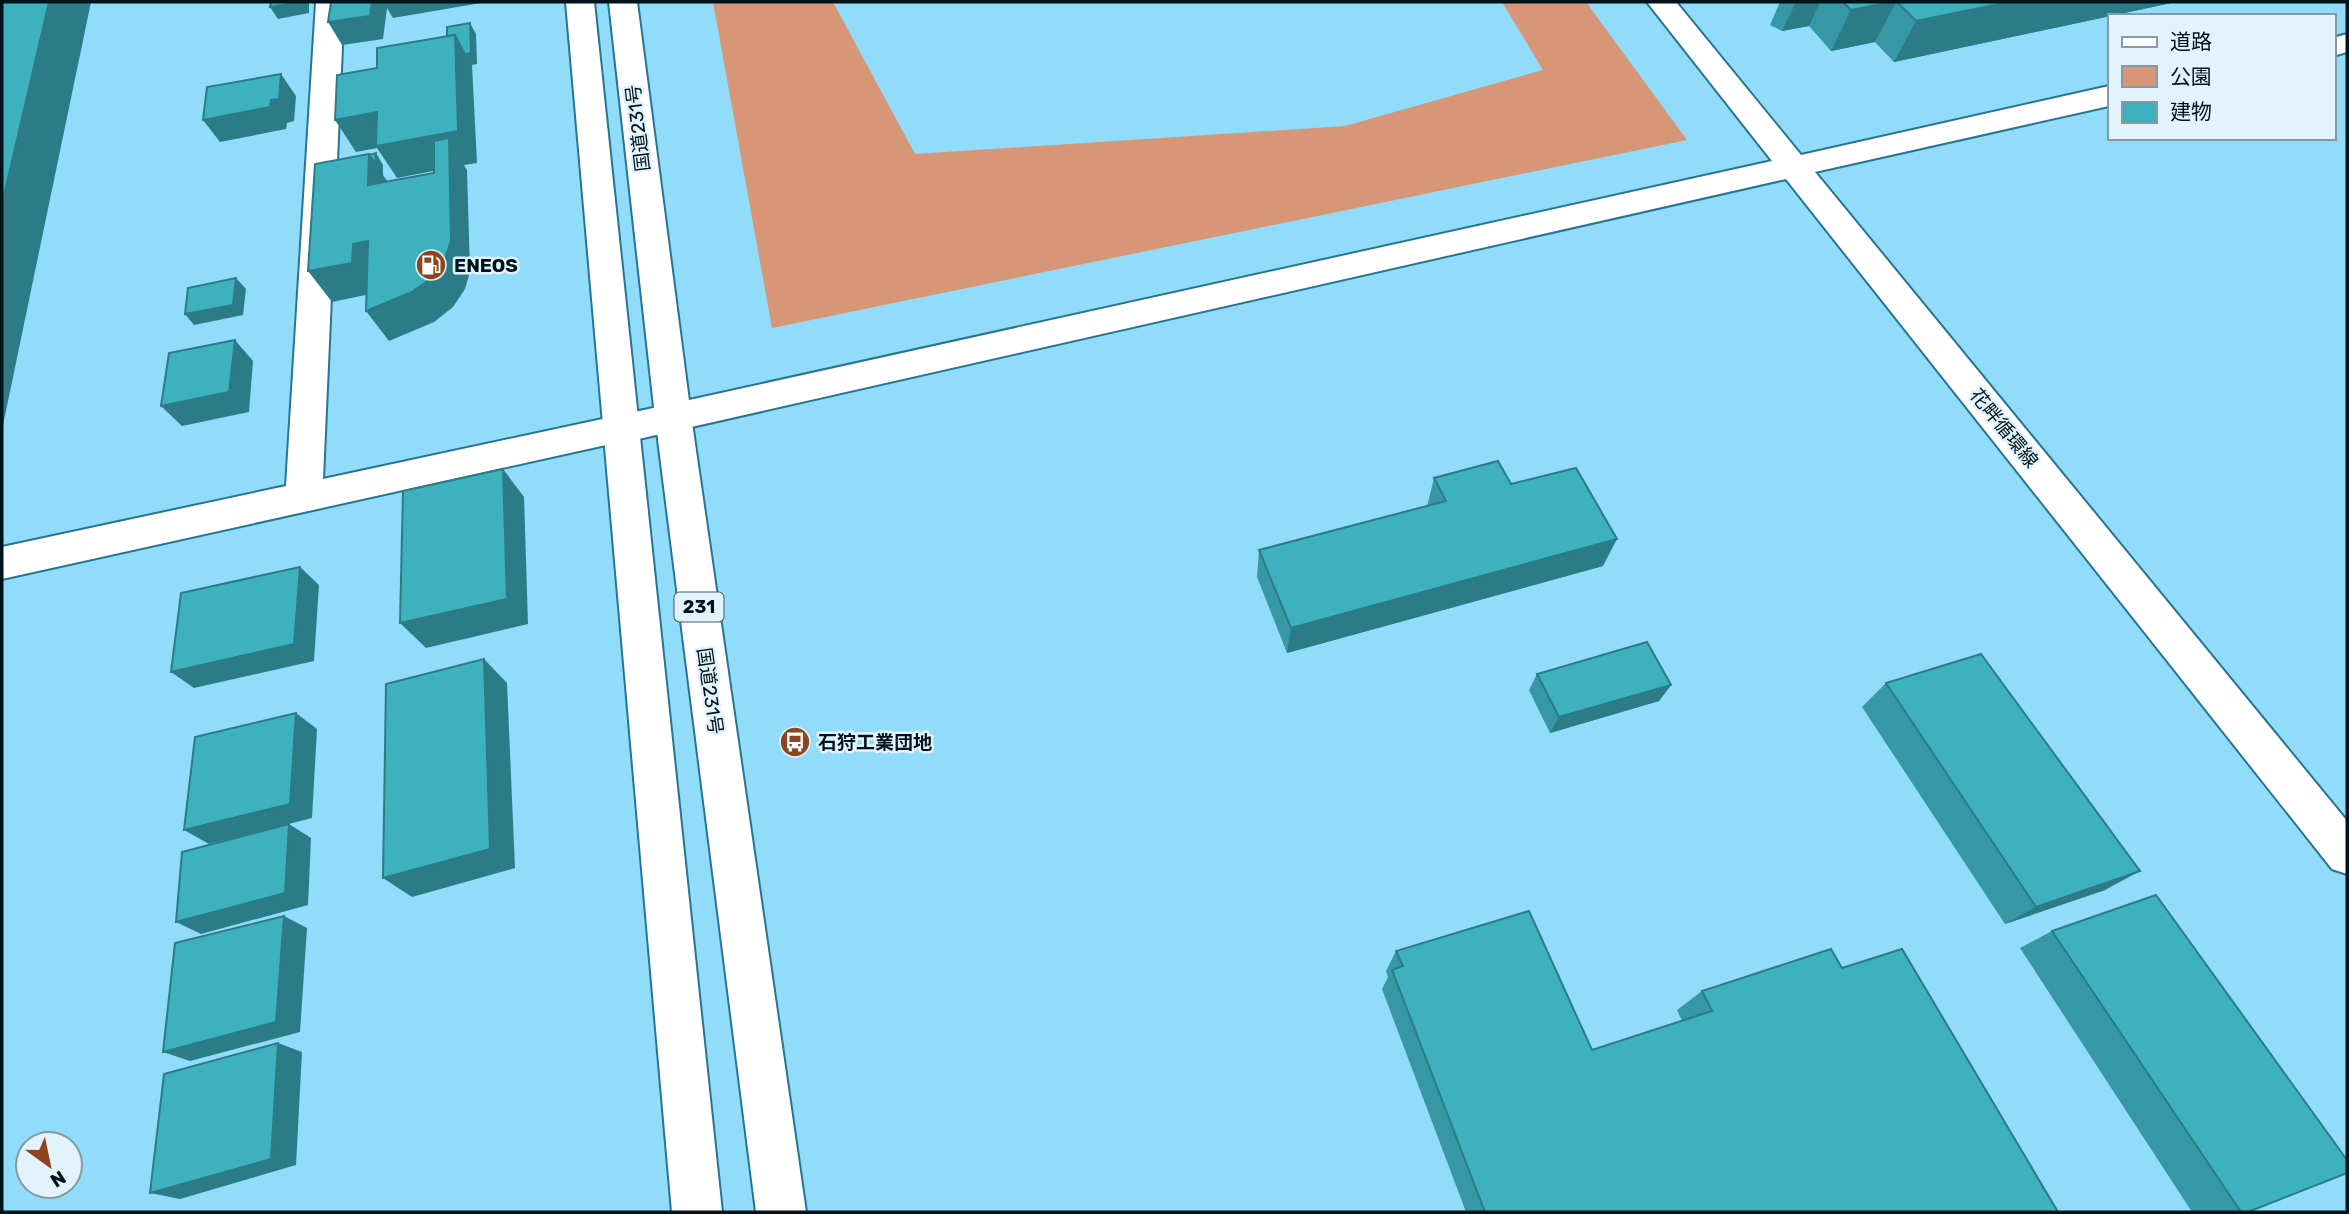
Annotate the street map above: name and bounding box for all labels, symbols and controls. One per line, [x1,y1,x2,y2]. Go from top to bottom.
legend [2108,14,2335,140]
text: 道路 [2170,29,2212,54]
text: 公園 [2170,64,2212,89]
street label: 国道231号 [621,83,655,173]
text: 建物 [2170,99,2212,124]
fuel station icon: ENEOS [414,248,448,282]
place label: ENEOS [454,254,518,277]
street label: 花畔循環線 [1965,384,2043,472]
road number: 231 [674,592,724,622]
street label: 国道231号 [693,646,727,736]
bus stop icon: 石狩工業団地 [778,725,812,759]
place label: 石狩工業団地 [818,731,932,754]
north arrow [14,1130,84,1200]
text: N [46,1165,70,1192]

